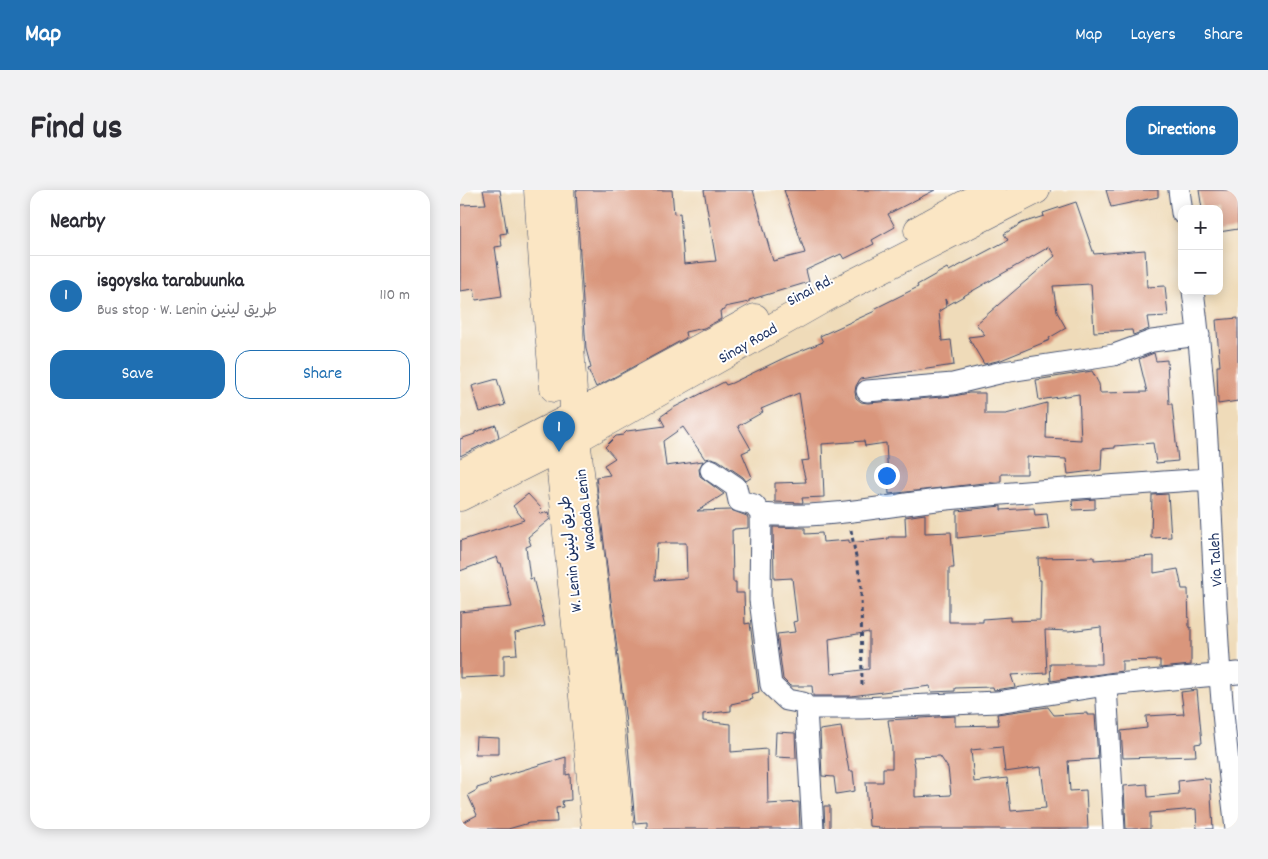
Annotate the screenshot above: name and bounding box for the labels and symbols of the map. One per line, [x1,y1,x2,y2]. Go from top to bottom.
street label: Sinai Rd. [783,269,837,313]
street label: Sinay Road [714,318,782,370]
pin: 1 [543,411,575,452]
your location [874,463,900,489]
street label: Wadada Lenin [570,468,603,552]
street label: W. Lenin طريق لينين [554,494,589,613]
street label: Via Taleh [1204,532,1229,587]

